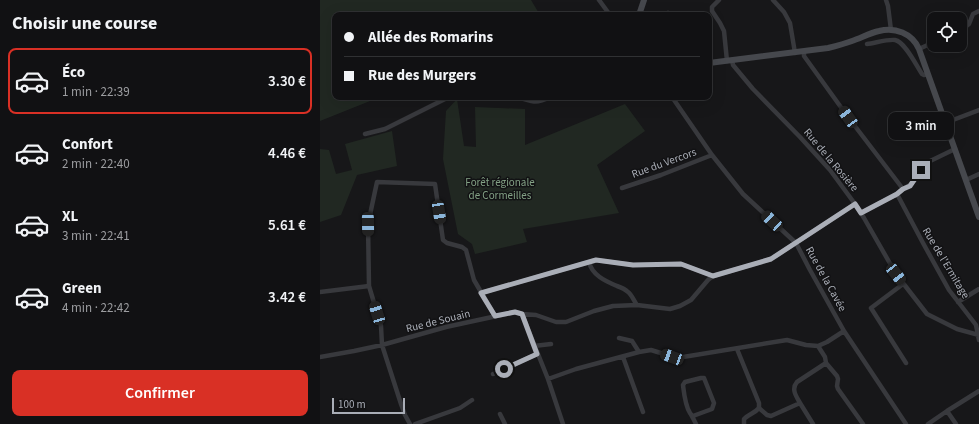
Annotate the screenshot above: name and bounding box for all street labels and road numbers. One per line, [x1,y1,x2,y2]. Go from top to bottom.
street label: Rue de la Rosière [800,125,862,195]
street label: Rue du Vercors [629,144,699,182]
street label: Rue de l'Ermitage [919,225,973,302]
street label: Rue de la Cavée [802,244,850,315]
street label: Rue de Souain [404,306,472,336]

